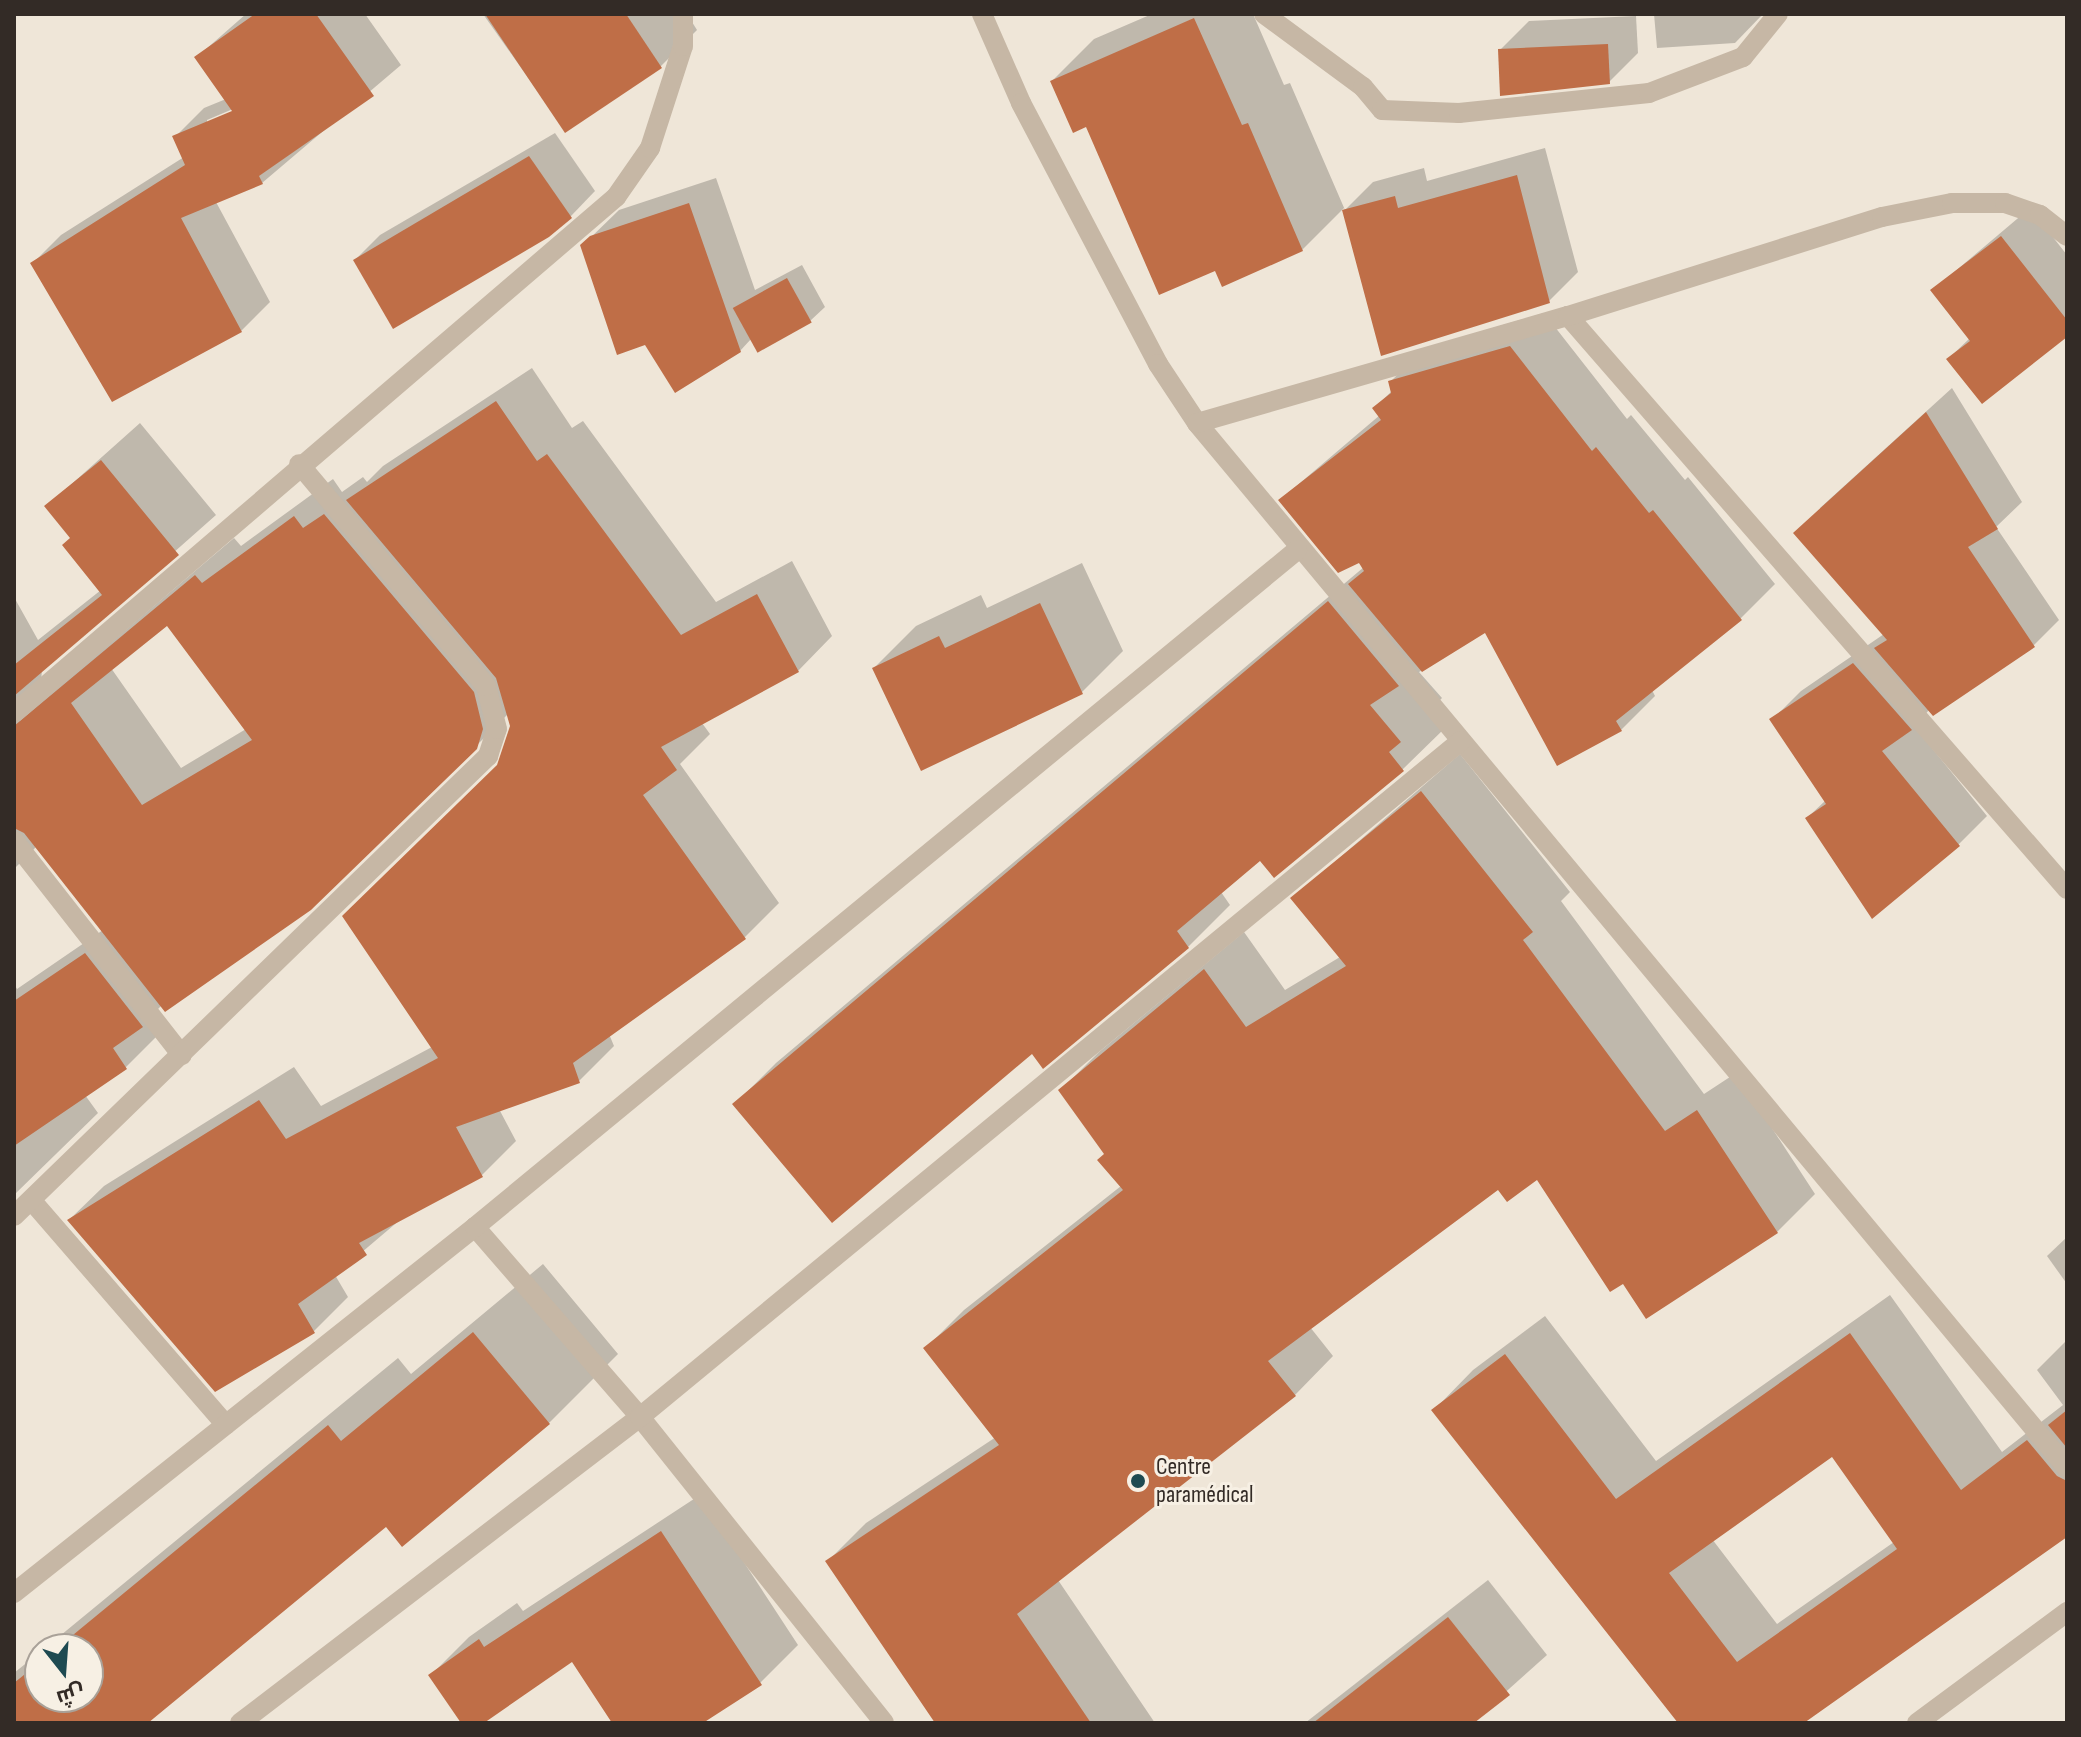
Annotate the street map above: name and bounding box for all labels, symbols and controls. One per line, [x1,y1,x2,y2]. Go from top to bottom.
place label: Centre paramédical [1156,1453,1253,1509]
marker: Centre paramédical [1127,1470,1149,1492]
north arrow [24,1633,104,1713]
text: ش [53,1677,88,1712]

